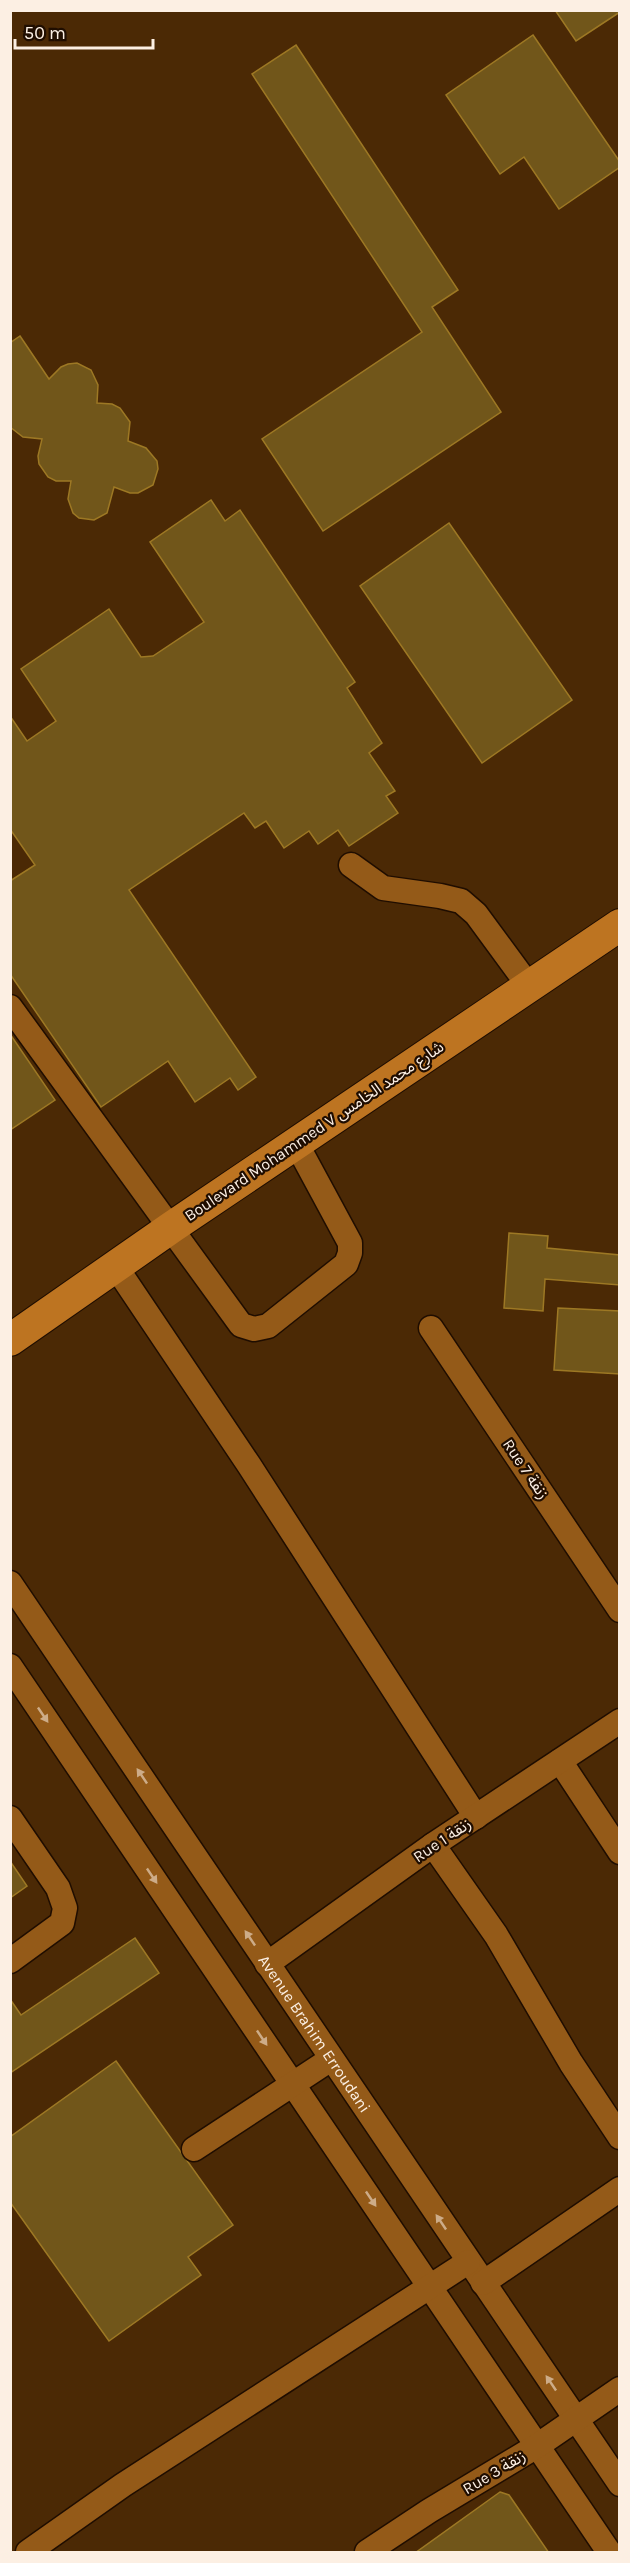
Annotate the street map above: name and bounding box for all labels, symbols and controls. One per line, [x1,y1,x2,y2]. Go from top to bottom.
scale bar [15,12,153,50]
text: 50 m [24,22,66,44]
street label: Boulevard Mohammed V شارع محمد الخامس [181,1037,449,1228]
street label: Rue 7 زنقة [499,1435,553,1503]
one-way arrow [37,1707,48,1723]
one-way arrow [136,1769,148,1785]
street label: Rue 1 زنقة [409,1814,475,1866]
one-way arrow [147,1868,158,1885]
one-way arrow [244,1931,256,1947]
street label: Avenue Brahim Erroudani [255,1951,375,2116]
one-way arrow [256,2030,267,2046]
one-way arrow [365,2191,377,2207]
one-way arrow [436,2214,447,2230]
one-way arrow [545,2376,557,2392]
street label: Rue 3 زنقة [459,2446,529,2498]

